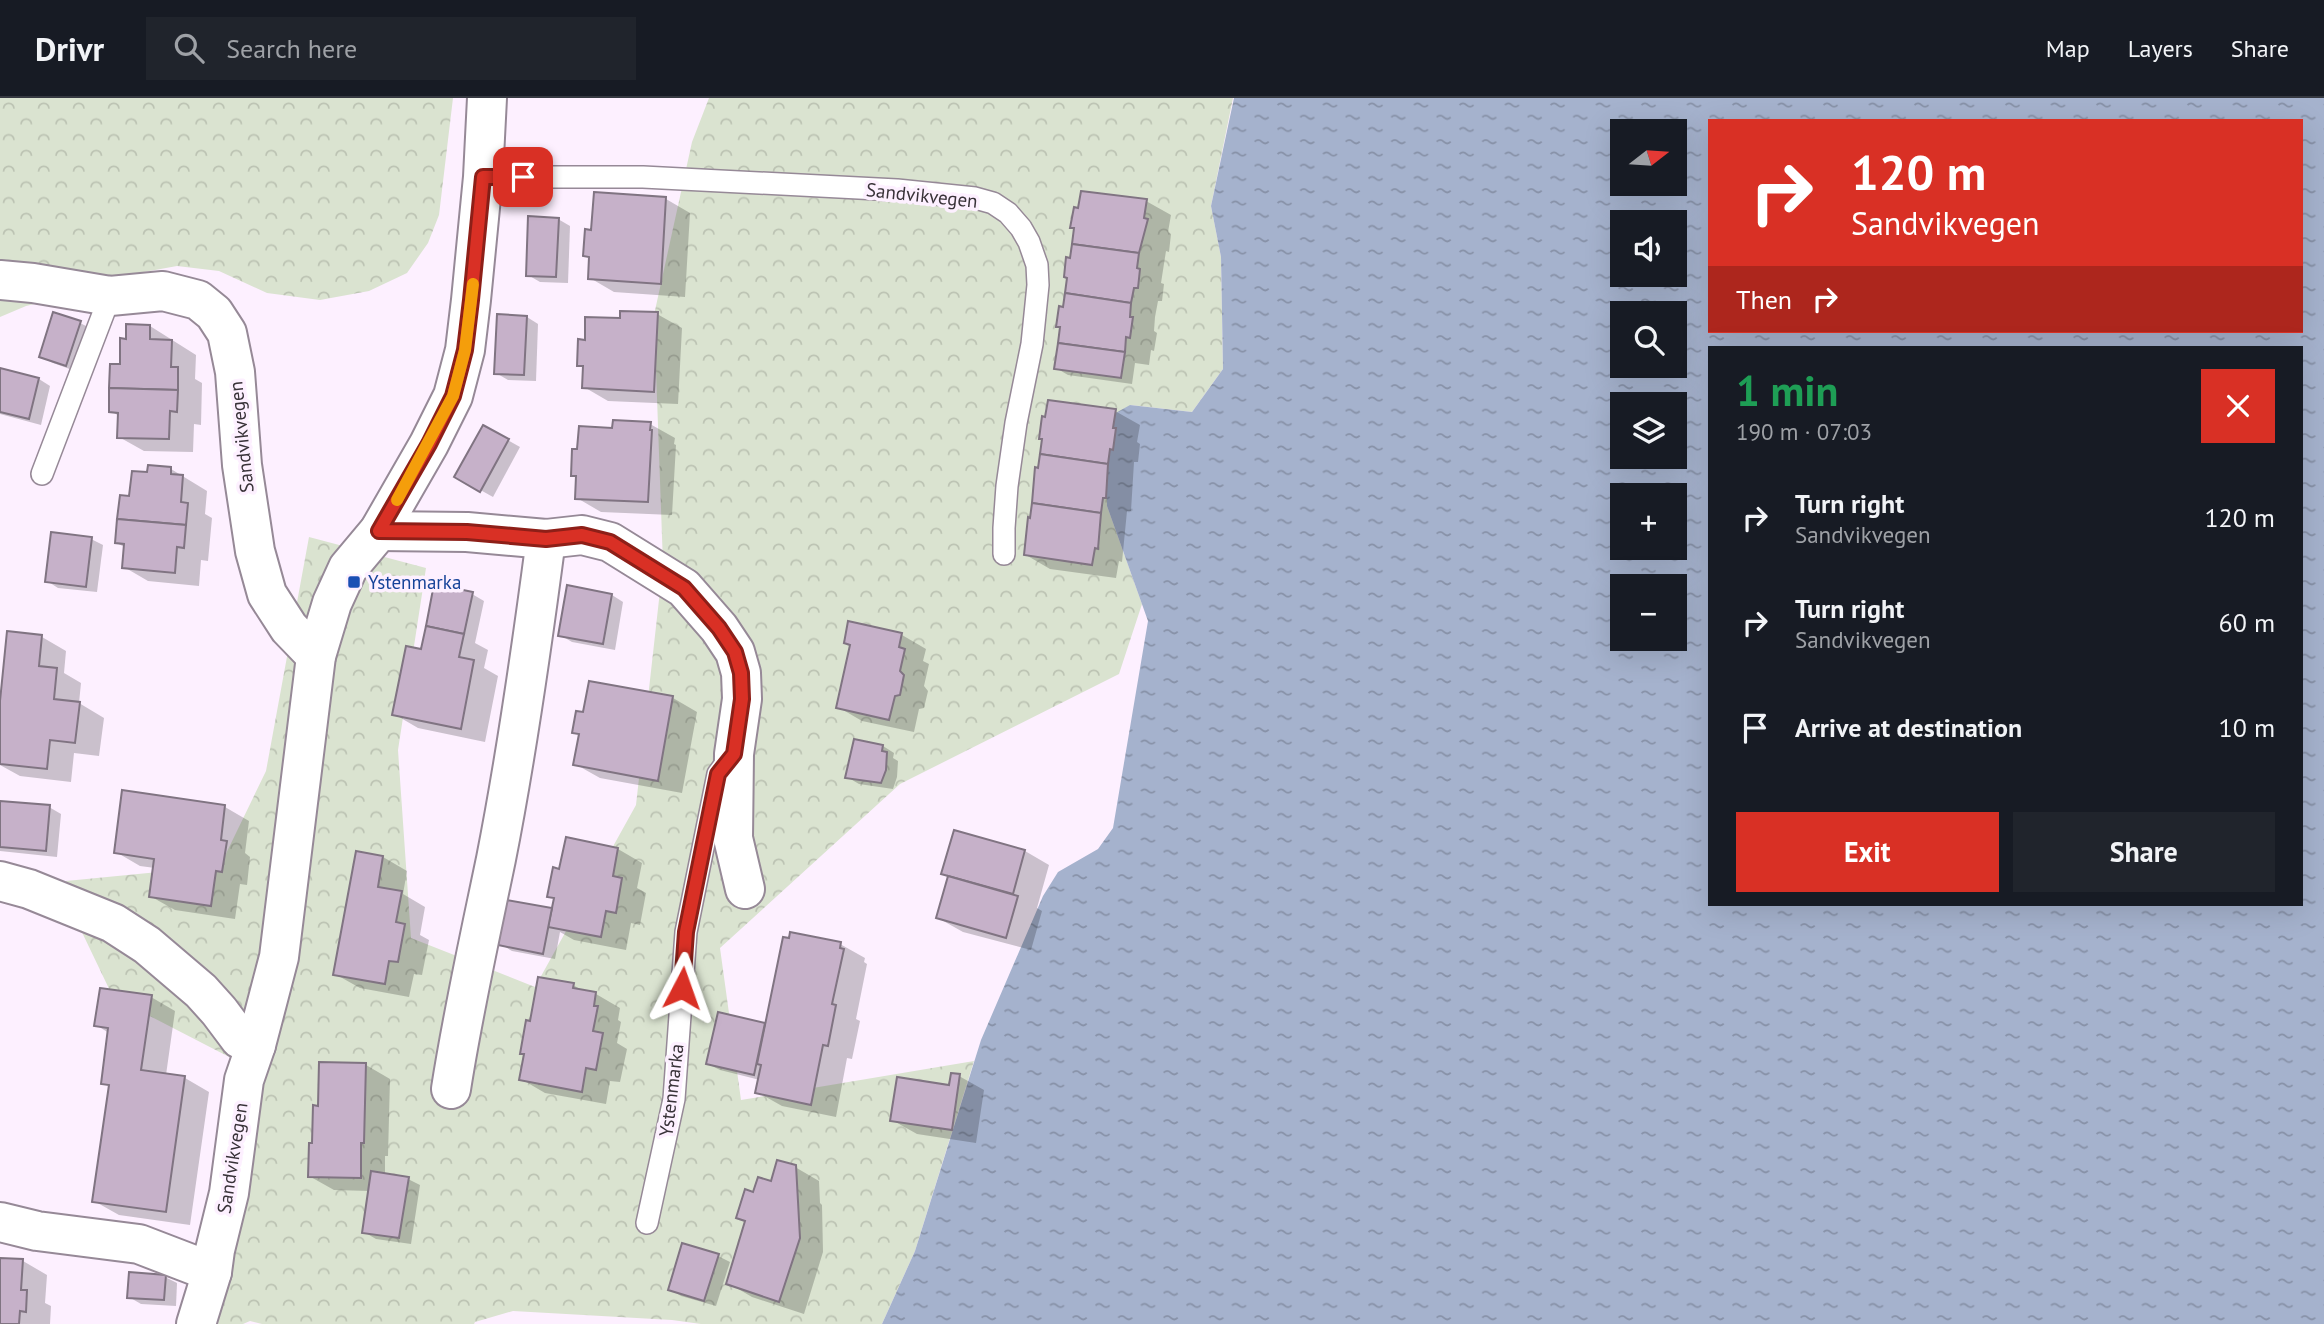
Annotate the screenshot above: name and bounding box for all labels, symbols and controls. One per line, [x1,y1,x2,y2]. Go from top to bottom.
search box [146,17,636,80]
text: Drivr [35,27,104,70]
icon: search [170,29,208,67]
text: Search here [226,32,357,65]
text: Map [2046,33,2090,64]
text: Layers [2128,33,2193,64]
text: Share [2231,33,2289,64]
north arrow [1610,119,1687,196]
map controls [1610,119,1687,651]
text: 120 m [1851,140,1986,204]
pin [493,147,553,207]
icon: right [1736,147,1827,238]
icon: arrive [504,158,542,196]
street label: Sandvikvegen [865,177,979,213]
text: Sandvikvegen [1851,202,2040,244]
button: sound [1610,210,1687,287]
icon: right [1806,280,1844,318]
text: Then [1736,283,1792,316]
button: search [1610,301,1687,378]
text: 1 min [1736,363,1838,418]
button: close [2201,369,2275,443]
street label: Sandvikvegen [223,380,259,494]
button: layers [1610,392,1687,469]
text: 190 m · 07:03 [1736,417,1872,446]
button: + [1610,483,1687,560]
text: Turn right [1795,487,1904,520]
icon: right [1736,499,1774,537]
text: 120 m [2204,501,2275,534]
text: Sandvikvegen [1795,520,1931,549]
place label: Ystenmarka [368,570,461,594]
marker: Ystenmarka [346,574,362,590]
button: − [1610,574,1687,651]
text: Turn right [1795,592,1904,625]
icon: right [1736,604,1774,642]
text: 60 m [2219,606,2275,639]
text: Sandvikvegen [1795,625,1931,654]
icon: arrive [1736,709,1774,747]
text: Arrive at destination [1795,711,2022,744]
text: 10 m [2219,711,2275,744]
button: Exit [1736,812,1999,892]
button: Share [2013,812,2275,892]
position arrow [645,951,719,1025]
street label: Ystenmarka [653,1042,689,1138]
street label: Sandvikvegen [211,1101,253,1215]

